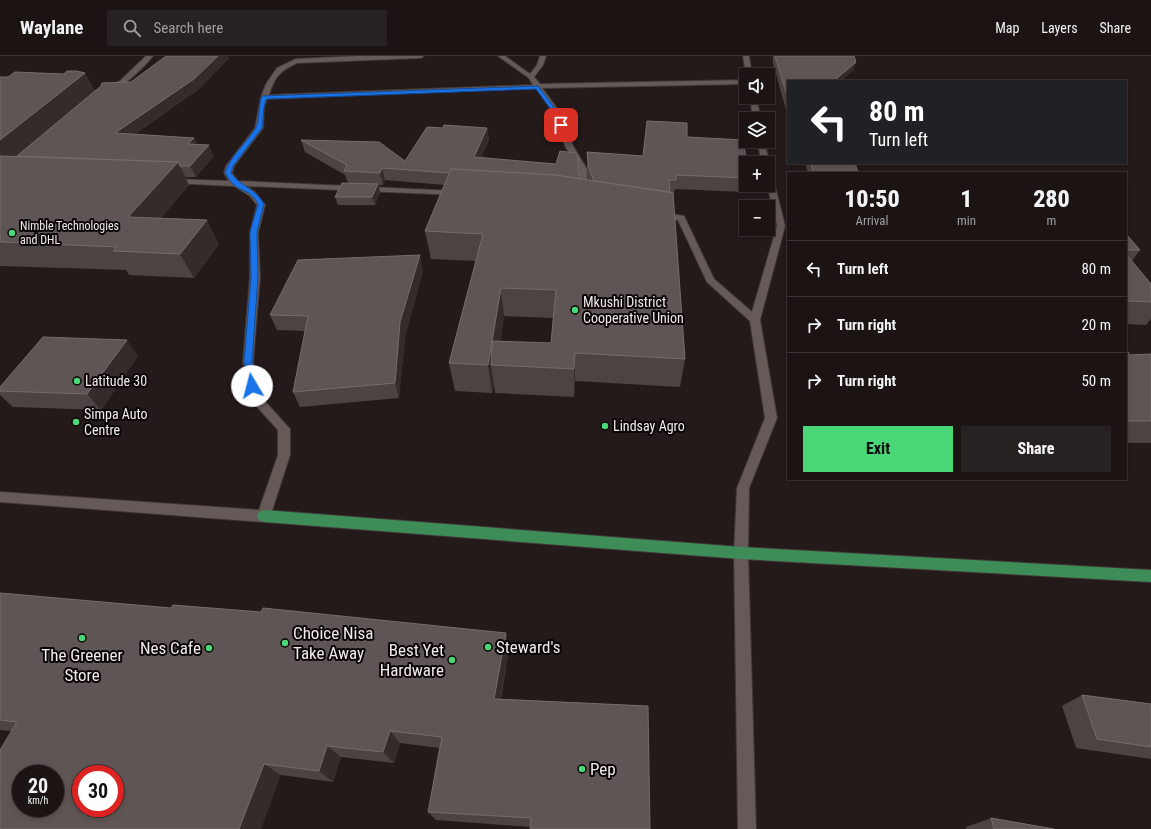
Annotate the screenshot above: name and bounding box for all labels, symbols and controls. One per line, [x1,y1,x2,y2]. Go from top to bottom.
search box [107,10,387,46]
text: Waylane [20,16,83,39]
icon: search [121,17,143,39]
text: Search here [153,19,223,37]
text: Map [995,20,1019,36]
text: Layers [1041,20,1078,36]
text: Share [1100,20,1131,36]
map controls [739,68,775,236]
button: sound [739,68,775,104]
text: 80 m [869,95,925,128]
icon: left [803,96,855,148]
pin [544,108,578,142]
button: layers [739,112,775,148]
icon: arrive [550,114,572,136]
text: Turn left [869,129,928,150]
button: + [739,156,775,192]
text: 10:50 [844,185,900,213]
text: 1 [960,185,973,213]
text: 280 [1033,185,1070,213]
button: − [739,200,775,236]
text: Arrival [855,213,889,228]
text: min [957,213,976,228]
text: m [1047,213,1056,228]
place label: Nimble Technologies and DHL [20,219,119,247]
marker: Nimble Technologies and DHL [7,228,17,238]
icon: left [803,258,825,280]
text: Turn left [837,260,888,278]
text: 80 m [1081,260,1111,278]
place label: Mkushi District Cooperative Union [583,294,684,326]
marker: Mkushi District Cooperative Union [570,305,580,315]
icon: right [803,314,825,336]
text: Turn right [837,316,896,334]
text: 20 m [1081,316,1111,334]
position arrow [231,365,273,407]
icon: right [803,370,825,392]
text: Turn right [837,372,896,390]
text: 50 m [1081,372,1111,390]
place label: Latitude 30 [85,373,147,389]
marker: Latitude 30 [72,376,82,386]
place label: Simpa Auto Centre [84,406,148,438]
marker: Simpa Auto Centre [71,417,81,427]
place label: Lindsay Agro [613,418,685,434]
marker: Lindsay Agro [600,421,610,431]
button: Exit [803,426,953,472]
button: Share [961,426,1111,472]
place label: Choice Nisa Take Away [293,623,373,663]
marker: The Greener Store [77,633,87,643]
place label: Steward's [496,637,561,657]
place label: Nes Cafe [140,638,201,658]
marker: Choice Nisa Take Away [280,638,290,648]
place label: Best Yet Hardware [380,640,444,680]
marker: Steward's [483,642,493,652]
marker: Nes Cafe [204,643,214,653]
place label: The Greener Store [41,645,123,685]
marker: Best Yet Hardware [447,655,457,665]
place label: Pep [590,759,616,779]
marker: Pep [577,764,587,774]
speed limit sign: 30 [72,765,124,817]
text: 20 [28,774,48,798]
text: km/h [28,795,48,806]

